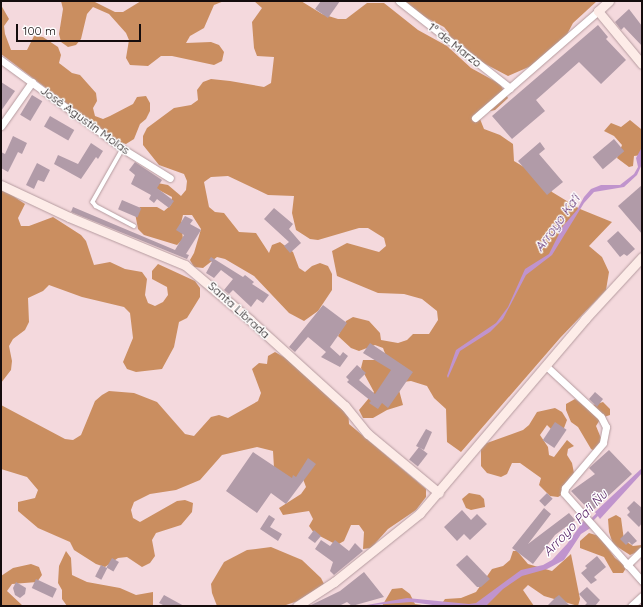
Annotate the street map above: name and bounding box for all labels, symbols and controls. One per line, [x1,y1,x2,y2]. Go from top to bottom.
scale bar [18,16,143,42]
street label: 1° de Marzo [425,20,485,70]
text: 100 m [23,23,56,38]
street label: José Agustín Molas [37,83,133,157]
water label: Arroyo Ka'i [531,191,583,255]
street label: Santa Librada [205,279,273,341]
water label: Arroyo Pa'i Ñu [540,487,610,559]

